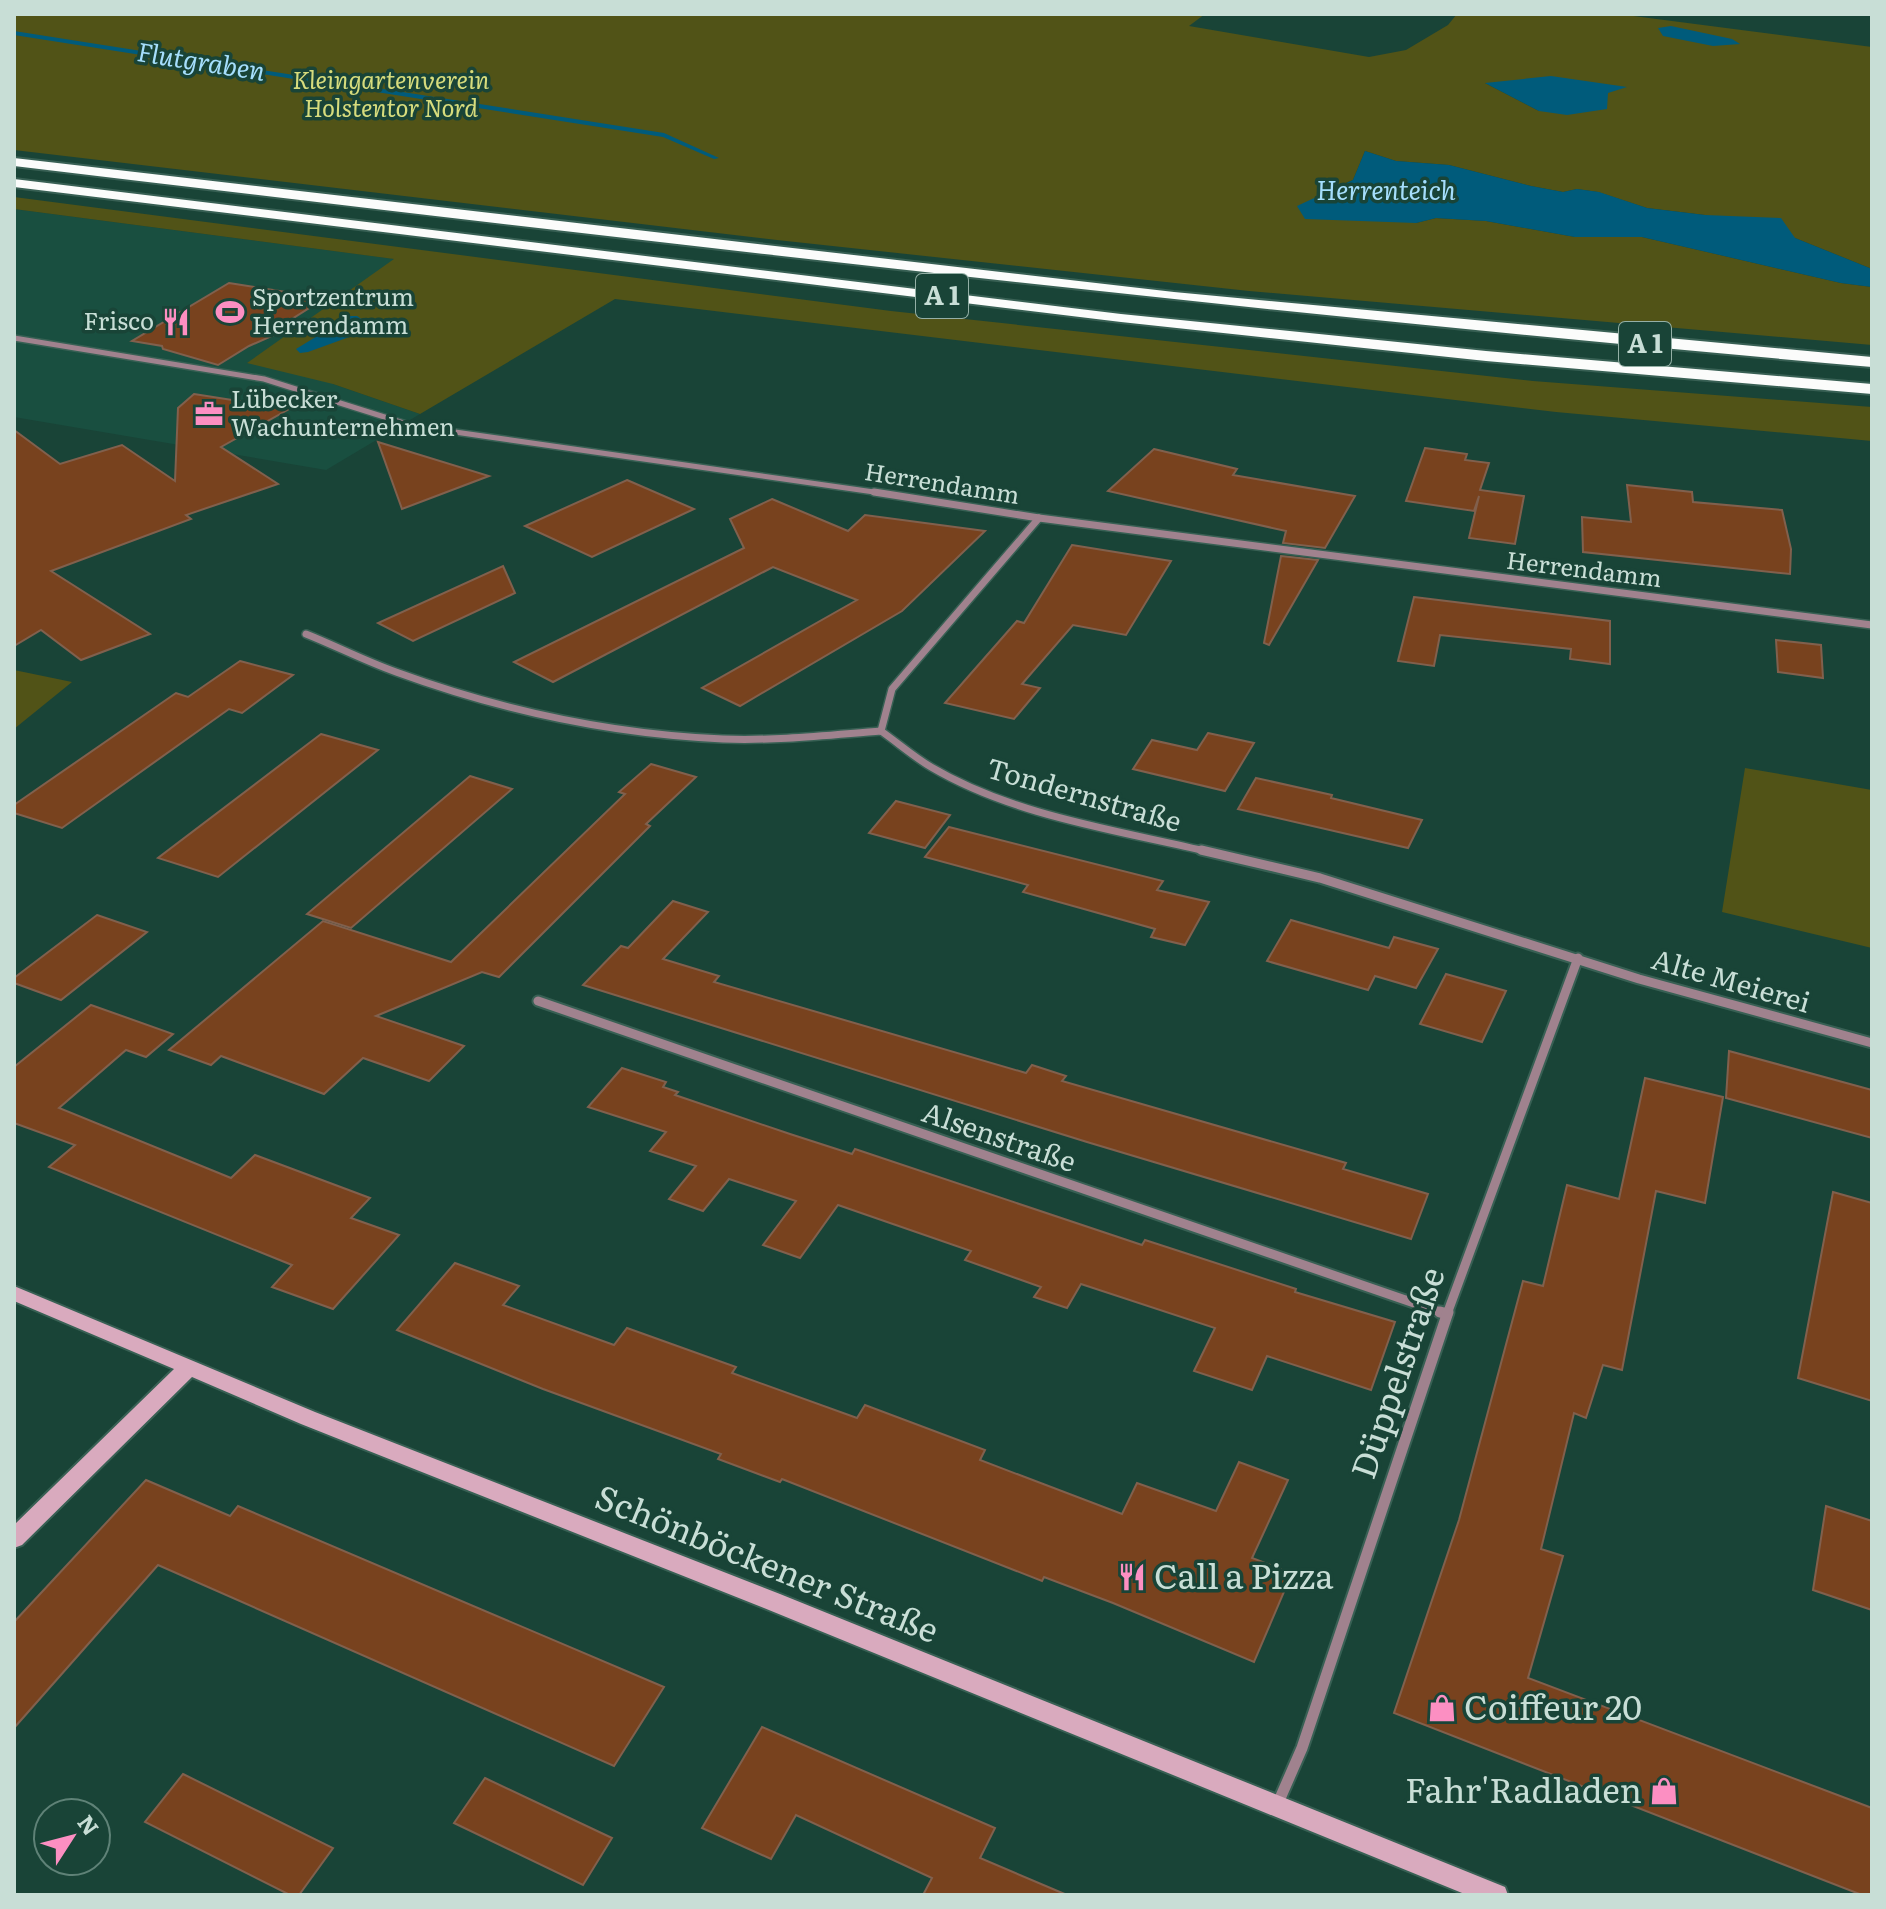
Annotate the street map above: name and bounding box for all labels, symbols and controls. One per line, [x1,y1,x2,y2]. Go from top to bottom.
water label: Flutgraben [135,30,269,89]
park label: Kleingartenverein Holstentor Nord [293,61,489,124]
water label: Herrenteich [1316,169,1456,208]
road number: A 1 [916,274,968,318]
place label: Sportzentrum Herrendamm [252,278,414,341]
sports icon: Sportzentrum Herrendamm [215,297,245,327]
place label: Frisco [84,302,154,337]
restaurant icon: Frisco [161,307,191,337]
road number: A 1 [1619,322,1671,366]
place label: Lübecker Wachunternehmen [231,380,455,443]
office icon: Lübecker Wachunternehmen [194,399,224,429]
street label: Herrendamm [862,452,1022,511]
street label: Herrendamm [1505,541,1664,594]
street label: Tondernstraße [982,745,1187,841]
street label: Alte Meierei [1647,936,1816,1022]
street label: Alsenstraße [917,1089,1082,1181]
street label: Düppelstraße [1336,1259,1455,1485]
street label: Schönböckener Straße [589,1469,947,1653]
place label: Call a Pizza [1154,1549,1334,1599]
restaurant icon: Call a Pizza [1117,1562,1147,1592]
place label: Coiffeur 20 [1464,1680,1642,1730]
shop icon: Coiffeur 20 [1427,1693,1457,1723]
place label: Fahr'Radladen [1405,1763,1642,1813]
shop icon: Fahr'Radladen [1649,1776,1679,1806]
north arrow [32,1797,112,1877]
text: N [71,1807,108,1842]

